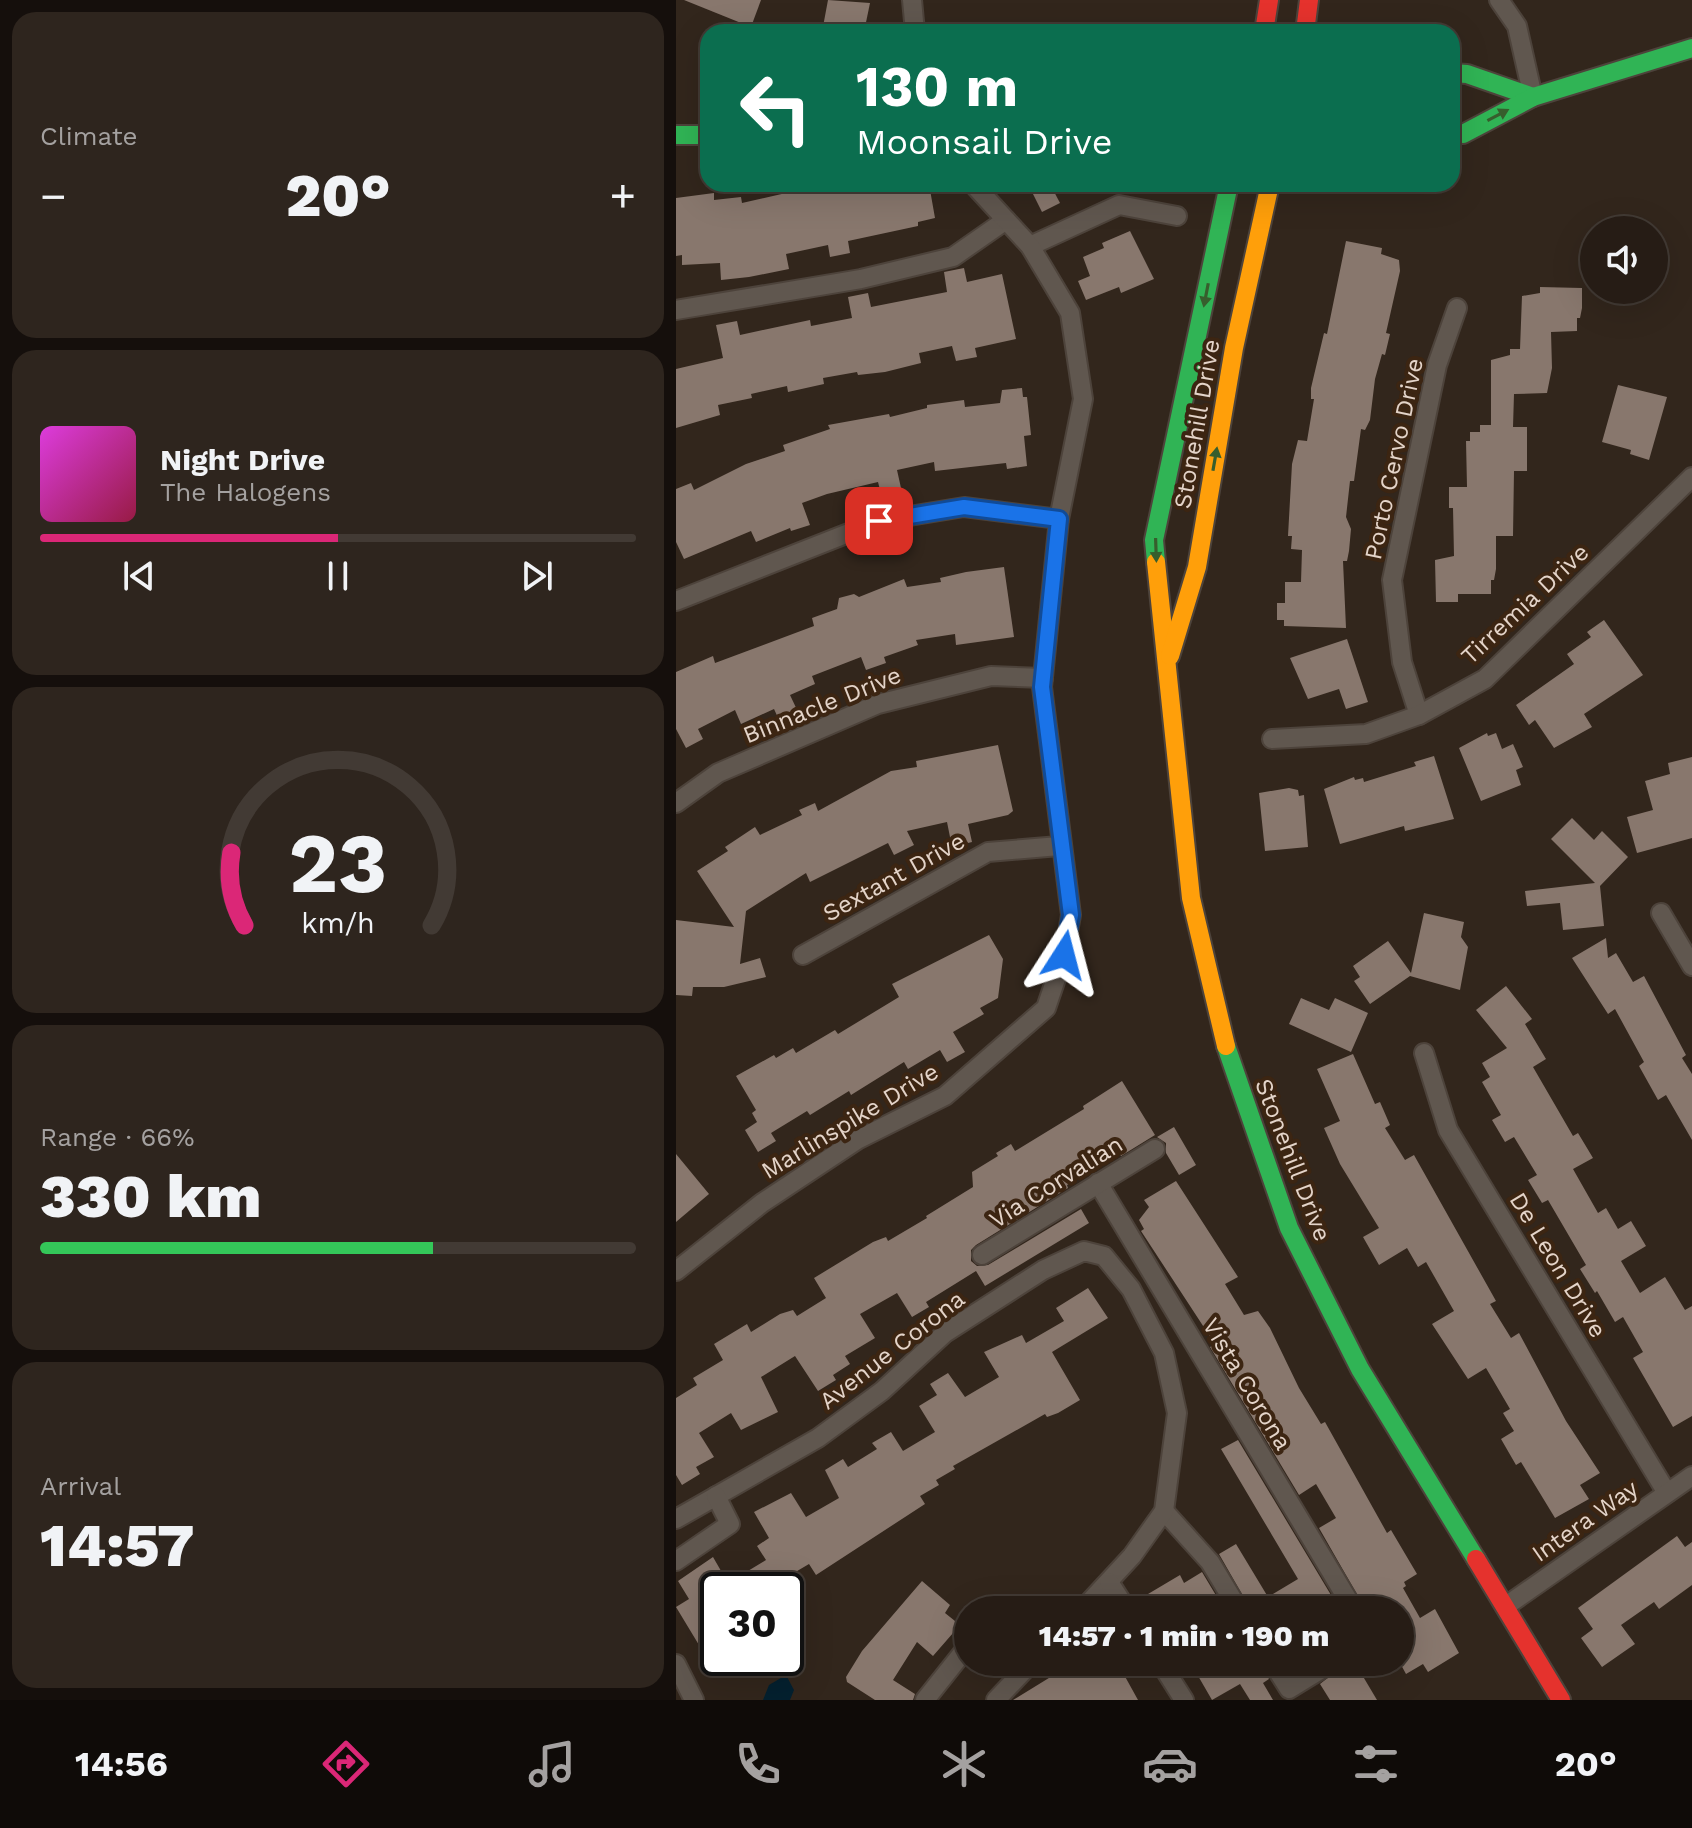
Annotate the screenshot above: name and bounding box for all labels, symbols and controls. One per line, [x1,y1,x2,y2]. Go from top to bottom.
text: 130 m [856,54,1018,120]
icon: left [724,56,828,160]
one-way arrow [1487,109,1509,123]
text: Climate [40,121,138,151]
text: Moonsail Drive [856,121,1112,163]
text: 20° [285,160,391,231]
text: − [40,170,67,222]
text: + [609,170,636,222]
map controls [1580,216,1668,304]
button: sound [1580,216,1668,304]
one-way arrow [1199,283,1211,308]
street label: Stonehill Drive [1168,337,1226,511]
street label: Porto Cervo Drive [1359,356,1429,562]
text: Night Drive [160,442,325,477]
one-way arrow [1209,446,1222,471]
text: The Halogens [160,477,331,507]
pin [845,487,913,555]
icon: arrive [857,499,901,543]
one-way arrow [1149,538,1162,563]
street label: Tirremia Drive [1456,538,1594,670]
icon: previous [117,554,161,598]
icon: pause [316,554,360,598]
icon: next [515,554,559,598]
street label: Binnacle Drive [739,661,905,749]
text: 23 [289,815,387,912]
street label: Sextant Drive [818,826,970,928]
text: km/h [301,906,375,940]
position arrow [1022,913,1106,997]
street label: Marlinspike Drive [757,1057,943,1185]
street label: Stonehill Drive [1249,1075,1337,1245]
text: Range · 66% [40,1122,194,1152]
street label: Via Corvalian [984,1130,1128,1234]
text: 330 km [40,1161,261,1232]
street label: De Leon Drive [1504,1187,1612,1343]
street label: Avenue Corona [814,1285,970,1415]
street label: Vista Corona [1197,1313,1297,1455]
text: Arrival [40,1471,121,1501]
street label: Intera Way [1527,1474,1644,1568]
text: 14:57 [40,1510,195,1581]
speed limit sign: 30 [700,1572,804,1676]
text: 14:57 · 1 min · 190 m [1039,1618,1329,1653]
icon: directions [318,1736,374,1792]
icon: music [524,1736,580,1792]
icon: phone [730,1736,786,1792]
icon: climate [936,1736,992,1792]
icon: car [1142,1736,1198,1792]
icon: filters [1348,1736,1404,1792]
text: 14:56 [75,1743,168,1785]
text: 20° [1554,1743,1617,1785]

